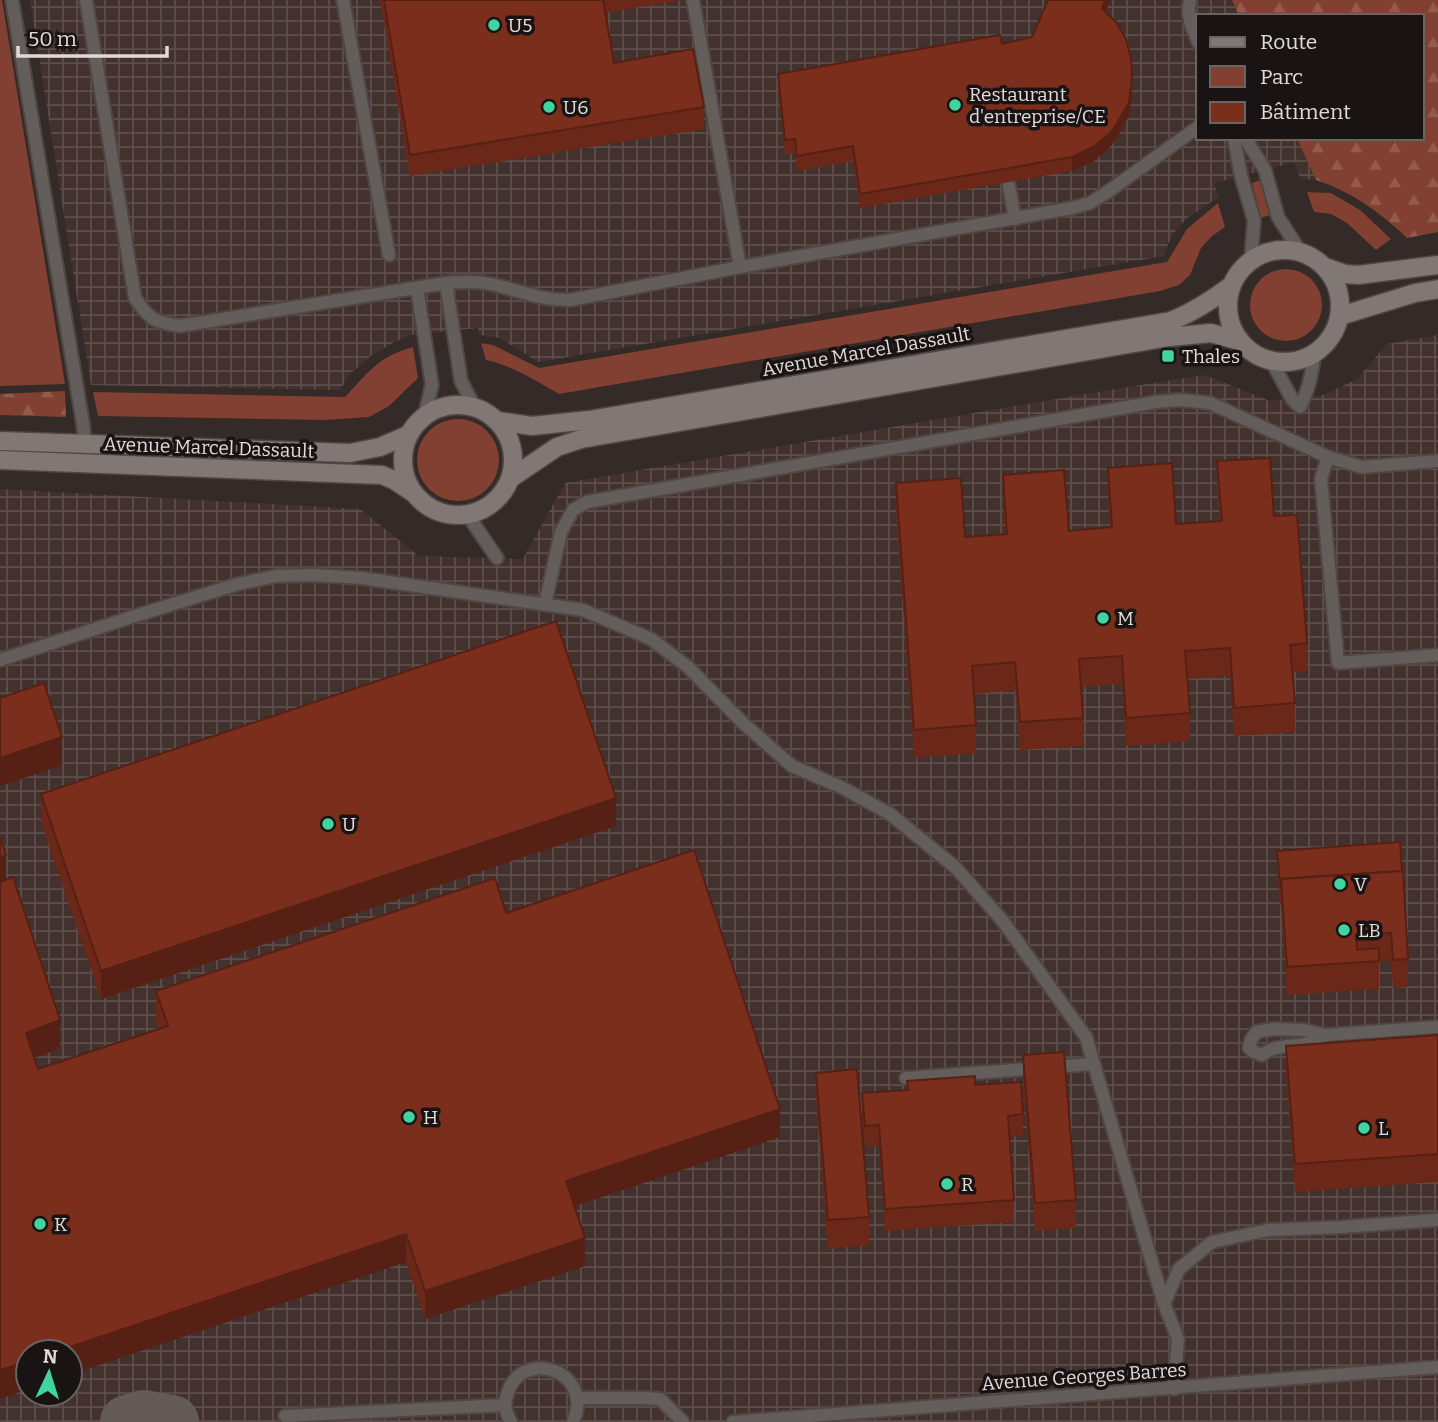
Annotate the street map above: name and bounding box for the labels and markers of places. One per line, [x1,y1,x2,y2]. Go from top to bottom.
place label: U5 [508,14,532,37]
marker: U5 [486,17,502,33]
place label: Restaurant d'entreprise/CE [969,83,1106,128]
place label: U6 [563,96,588,119]
marker: Restaurant d'entreprise/CE [947,97,963,113]
marker: U6 [541,99,557,115]
place label: Thales [1182,345,1240,368]
marker: Thales [1160,348,1176,364]
place label: M [1117,607,1134,630]
marker: M [1095,610,1111,626]
place label: U [342,813,356,836]
marker: U [320,816,336,832]
place label: V [1354,873,1368,896]
marker: V [1332,876,1348,892]
place label: LB [1358,919,1381,942]
marker: LB [1336,922,1352,938]
place label: H [423,1106,438,1129]
marker: H [401,1109,417,1125]
place label: L [1378,1117,1389,1140]
marker: L [1356,1120,1372,1136]
place label: R [961,1173,974,1196]
marker: R [939,1176,955,1192]
place label: K [54,1213,68,1236]
marker: K [32,1216,48,1232]

